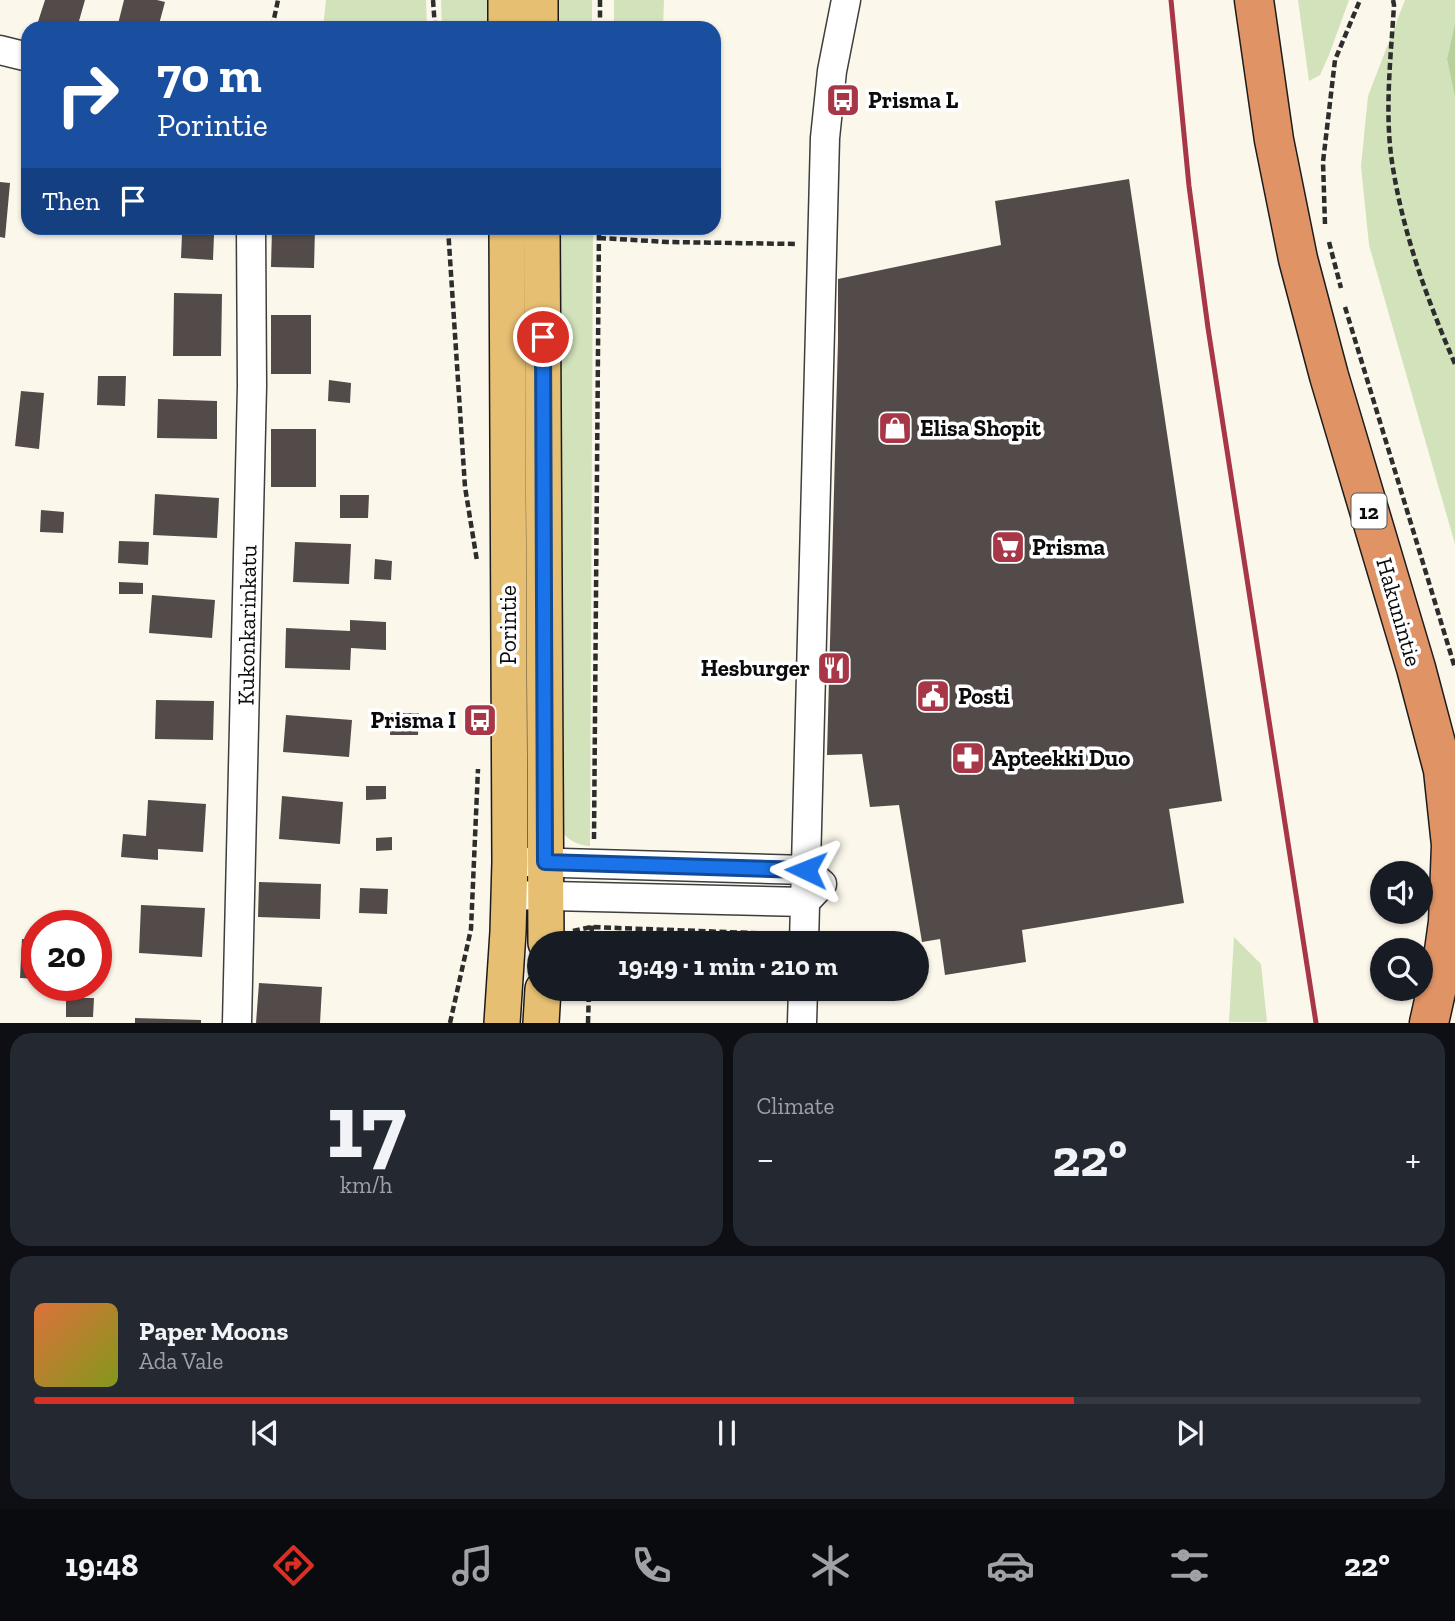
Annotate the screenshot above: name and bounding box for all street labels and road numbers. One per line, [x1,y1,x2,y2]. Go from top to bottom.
road number: 12 [1352,494,1386,528]
street label: Kukonkarinkatu [232,544,262,706]
street label: Hakunintie [1370,554,1428,670]
street label: Porintie [494,585,522,665]

